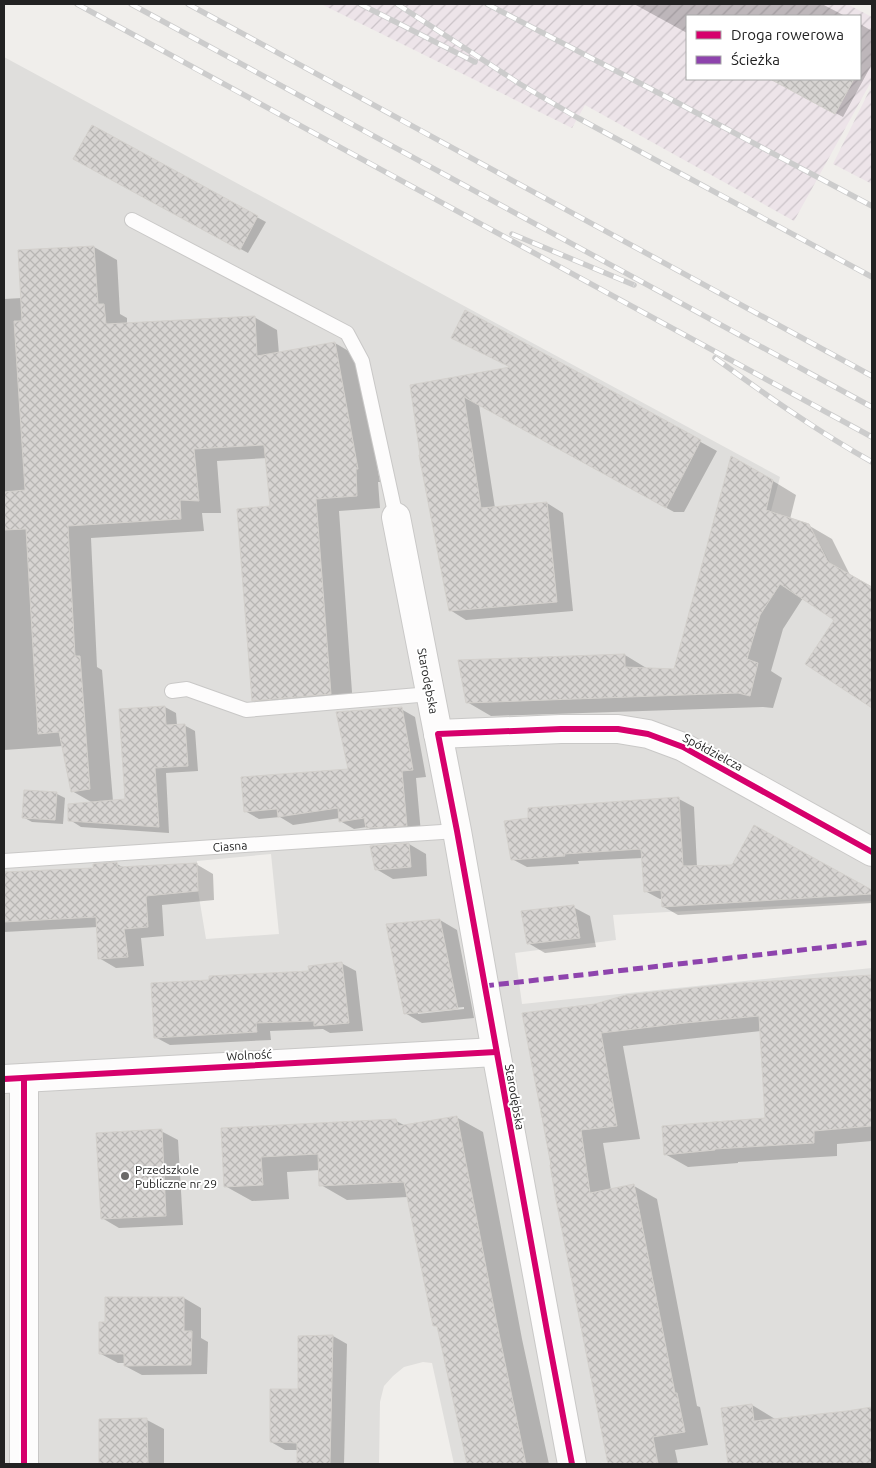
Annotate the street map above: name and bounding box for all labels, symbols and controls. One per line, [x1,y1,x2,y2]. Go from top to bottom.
legend [686,15,861,80]
text: Droga rowerowa [731,26,844,43]
text: Ścieżka [731,51,780,68]
street label: Starodębska [415,647,441,715]
street label: Spółdzielcza [681,731,745,773]
street label: Ciasna [212,838,248,854]
street label: Wolność [226,1047,273,1063]
street label: Starodębska [503,1063,527,1131]
place label: Przedszkole Publiczne nr 29 [135,1163,217,1190]
marker: Przedszkole Publiczne nr 29 [119,1170,131,1182]

